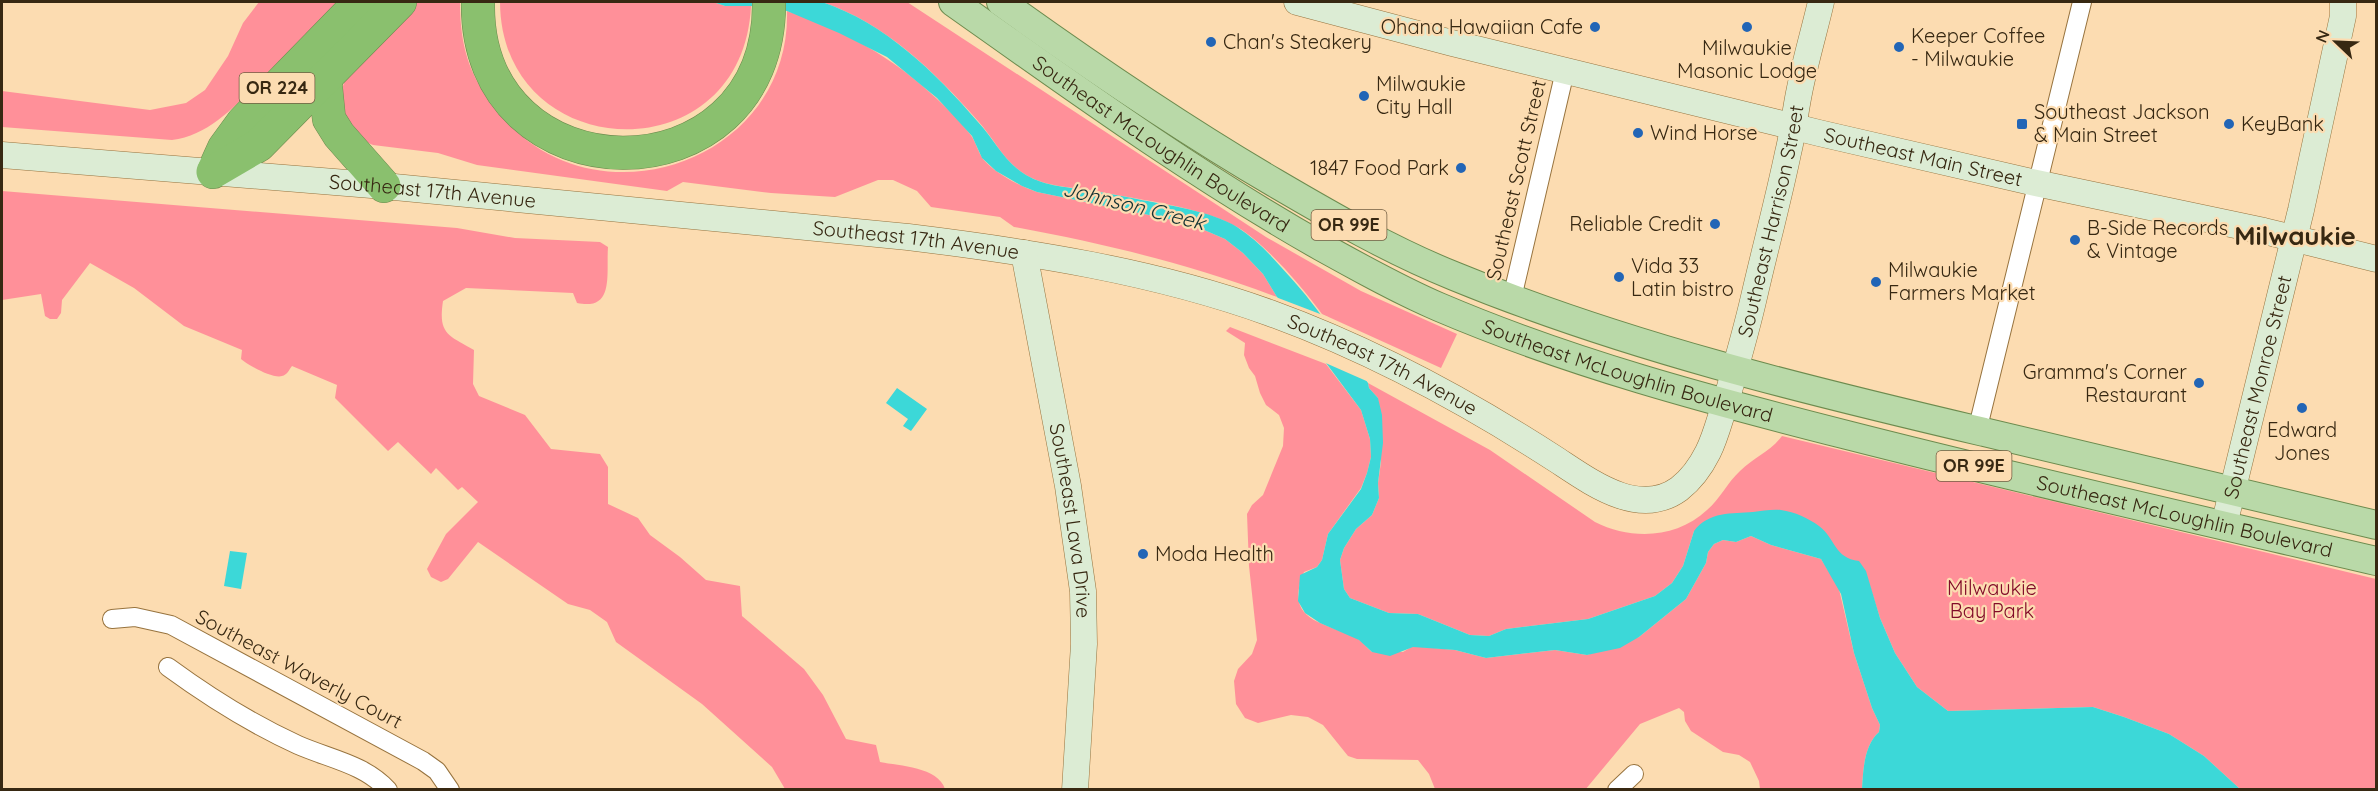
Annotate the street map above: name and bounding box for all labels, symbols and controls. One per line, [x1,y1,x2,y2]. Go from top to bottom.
north arrow [2306,12,2366,72]
place label: Ohana Hawaiian Cafe [1381,14,1583,39]
marker: Ohana Hawaiian Cafe [1588,20,1602,34]
marker: Milwaukie Masonic Lodge [1740,20,1754,34]
place label: Keeper Coffee - Milwaukie [1911,23,2045,71]
text: N [2311,27,2334,45]
place label: Chan's Steakery [1223,29,1372,54]
marker: Chan's Steakery [1204,35,1218,49]
place label: Milwaukie Masonic Lodge [1677,35,1817,83]
marker: Keeper Coffee - Milwaukie [1892,40,1906,54]
street label: Southeast McLoughlin Boulevard [1028,50,1294,237]
place label: Milwaukie City Hall [1376,71,1466,119]
road number: OR 224 [240,73,314,103]
street label: Southeast Scott Street [1480,77,1551,283]
marker: Milwaukie City Hall [1357,89,1371,103]
place label: Southeast Jackson & Main Street [2034,99,2210,147]
street label: Southeast Harrison Street [1732,103,1809,340]
place label: KeyBank [2241,111,2324,136]
marker: Southeast Jackson & Main Street [2015,117,2029,131]
marker: KeyBank [2222,117,2236,131]
place label: Wind Horse [1650,120,1758,145]
street label: Southeast Main Street [1822,122,2025,191]
marker: Wind Horse [1631,126,1645,140]
place label: 1847 Food Park [1310,155,1449,180]
marker: 1847 Food Park [1454,161,1468,175]
street label: Southeast 17th Avenue [328,169,537,213]
water label: Johnson Creek [1061,175,1210,236]
road number: OR 99E [1312,210,1386,240]
place label: Reliable Credit [1569,211,1703,236]
street label: Southeast 17th Avenue [812,215,1021,264]
place label: B-Side Records & Vintage [2087,215,2228,263]
marker: Reliable Credit [1708,217,1722,231]
district label: Milwaukie [2234,219,2356,252]
marker: B-Side Records & Vintage [2068,233,2082,247]
place label: Vida 33 Latin bistro [1631,253,1734,301]
place label: Milwaukie Farmers Market [1888,257,2036,305]
marker: Vida 33 Latin bistro [1612,270,1626,284]
street label: Southeast Monroe Street [2218,272,2297,501]
marker: Milwaukie Farmers Market [1869,275,1883,289]
street label: Southeast 17th Avenue [1284,308,1482,420]
street label: Southeast McLoughlin Boulevard [1479,313,1775,427]
place label: Gramma's Corner Restaurant [2023,359,2187,407]
marker: Gramma's Corner Restaurant [2192,376,2206,390]
marker: Edward Jones [2295,401,2309,415]
place label: Edward Jones [2267,417,2337,465]
street label: Southeast Lava Drive [1044,421,1097,618]
road number: OR 99E [1936,451,2012,481]
street label: Southeast McLoughlin Boulevard [2034,469,2335,562]
place label: Moda Health [1155,541,1274,566]
marker: Moda Health [1136,547,1150,561]
park label: Milwaukie Bay Park [1947,575,2037,623]
street label: Southeast Waverly Court [192,603,407,734]

